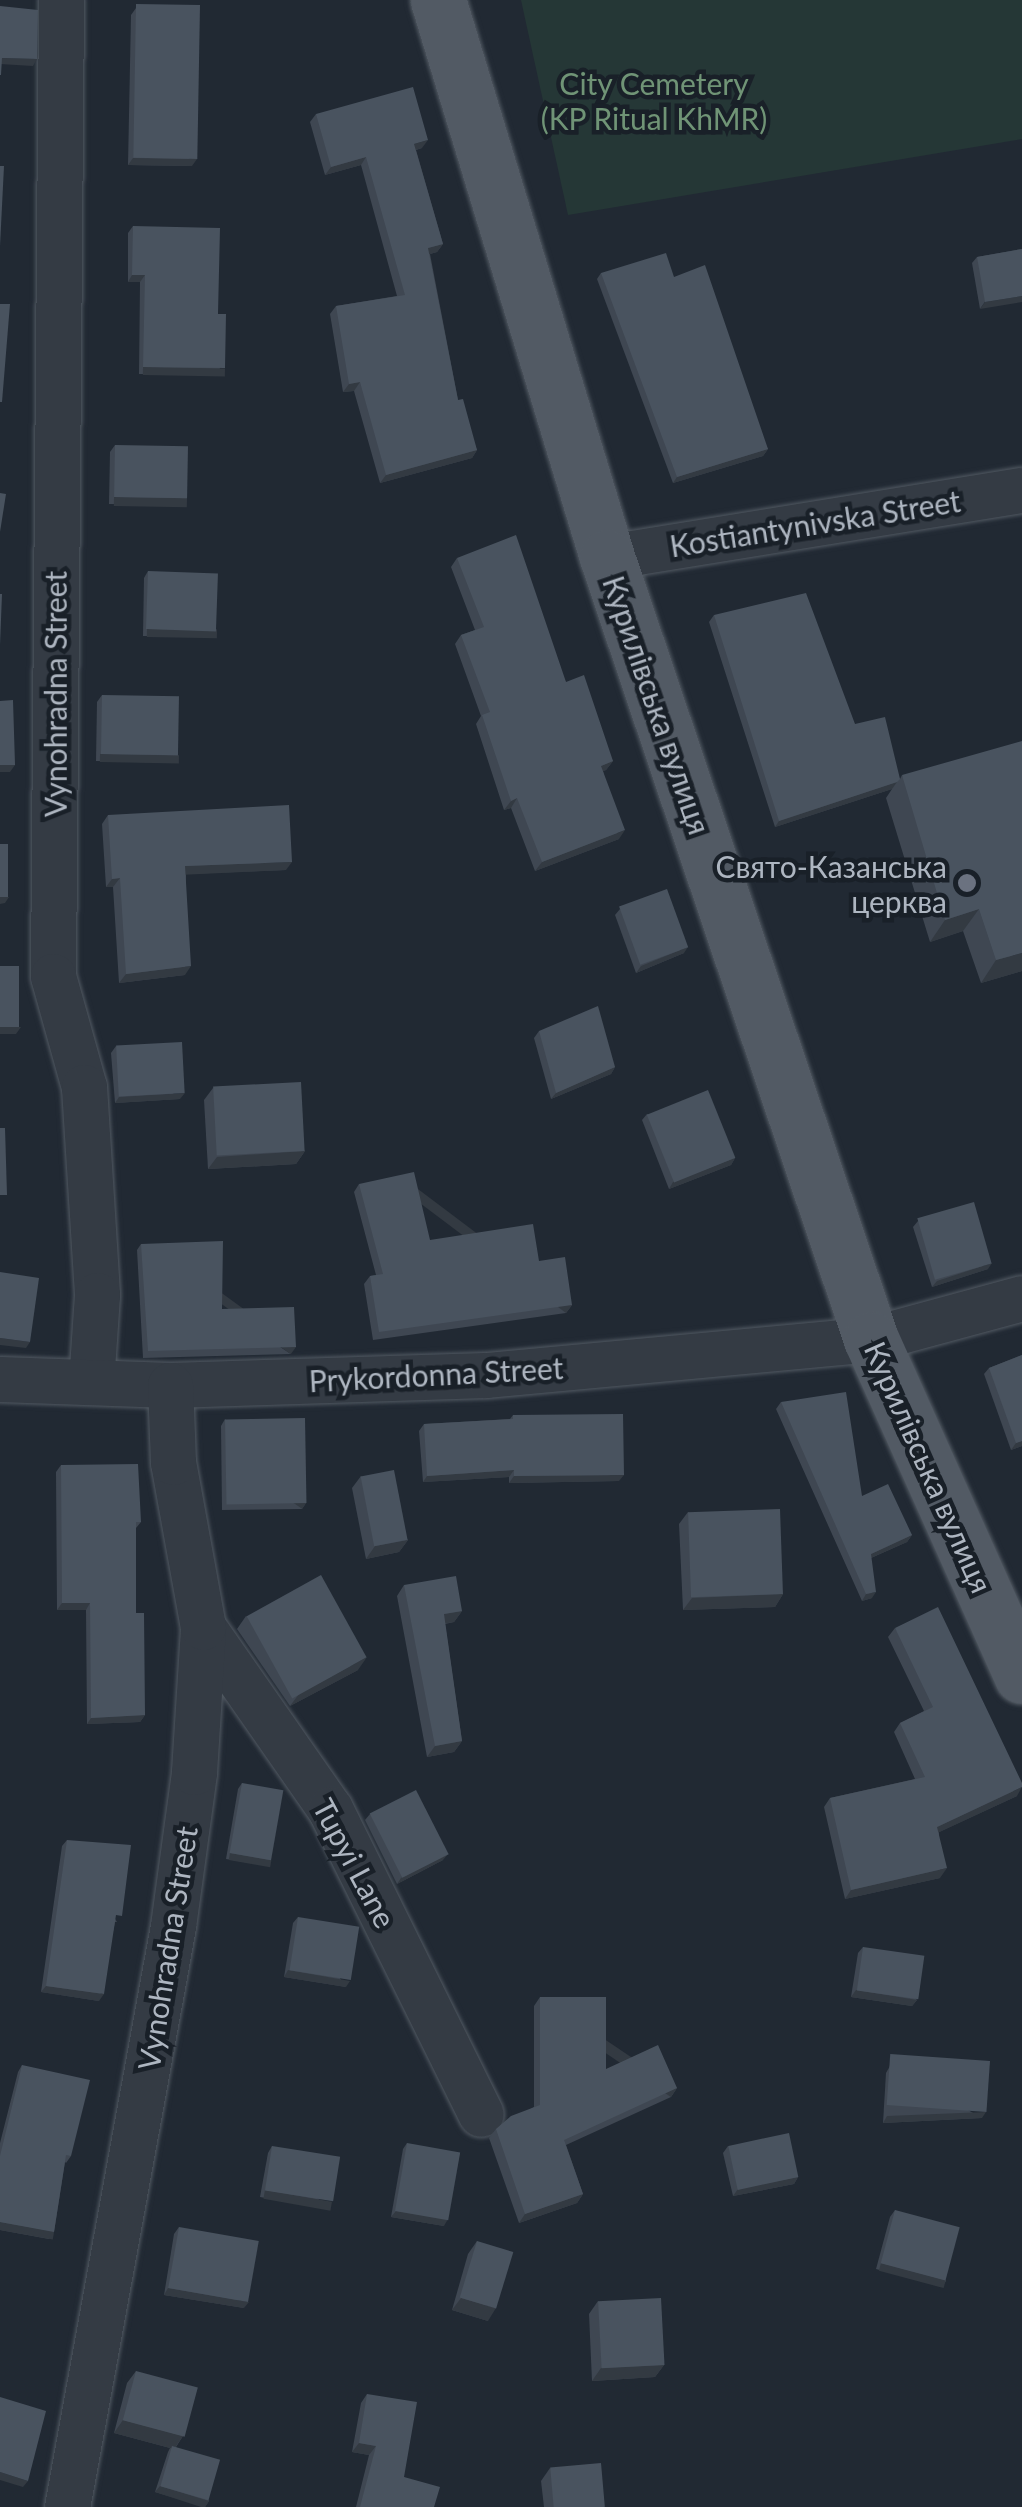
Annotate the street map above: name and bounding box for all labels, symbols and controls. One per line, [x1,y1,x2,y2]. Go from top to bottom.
park label: City Cemetery (KP Ritual KhMR) [540,65,768,136]
street label: Kostiantynivska Street [667,482,963,564]
street label: Vynohradna Street [37,571,73,817]
street label: Курилівська вулиця [596,571,718,839]
place label: Свято-Казанська церква [716,848,947,918]
marker: Свято-Казанська церква [956,872,978,894]
street label: Курилівська вулиця [857,1336,1001,1598]
street label: Prykordonna Street [308,1349,564,1399]
street label: Tupyi Lane [306,1792,404,1934]
street label: Vynohradna Street [130,1824,204,2072]

